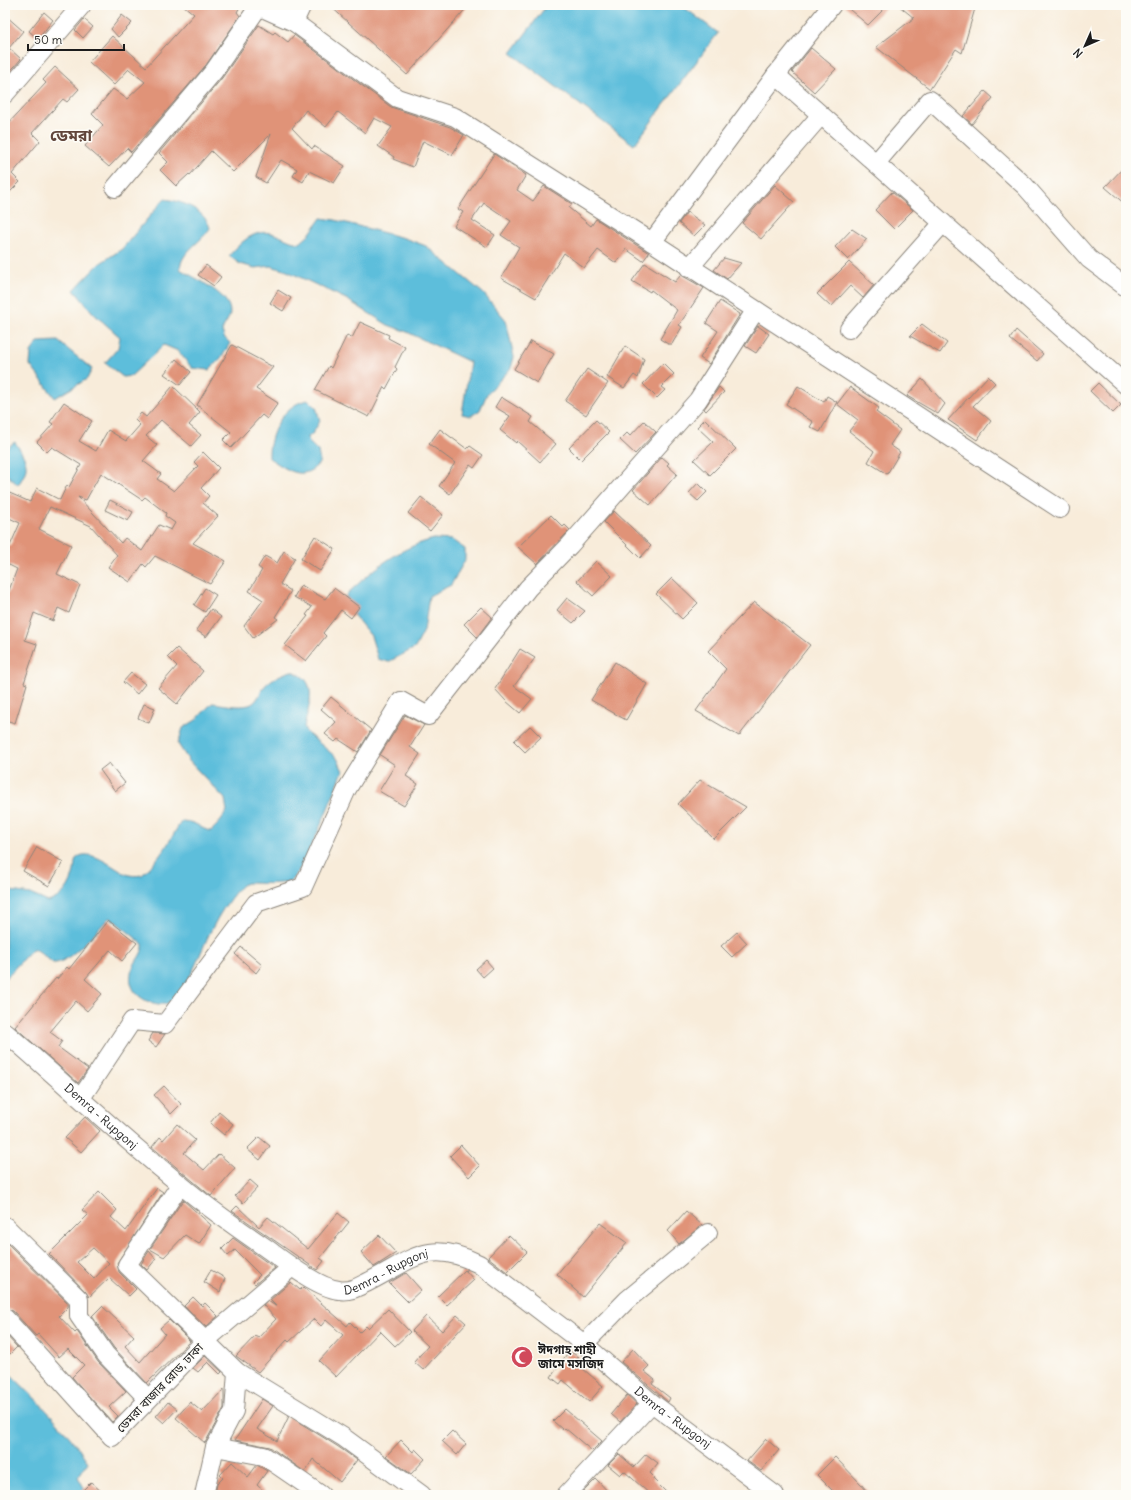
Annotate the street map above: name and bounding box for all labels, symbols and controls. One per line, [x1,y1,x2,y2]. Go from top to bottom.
scale bar [28,26,124,52]
north arrow [1065,26,1105,66]
text: 50 m [34,32,63,47]
text: N [1070,45,1086,61]
district label: ডেমরা [50,125,92,145]
street label: Demra - Rupgonj [62,1080,141,1153]
street label: Demra - Rupgonj [343,1245,429,1298]
street label: ডেমরা বাজার রোড, ঢাকা [113,1339,207,1436]
place label: ঈদগাহ শাহী জামে মসজিদ [537,1342,604,1371]
mosque icon: ঈদগাহ শাহী জামে মসজিদ [509,1344,535,1370]
street label: Demra - Rupgonj [632,1383,714,1452]

